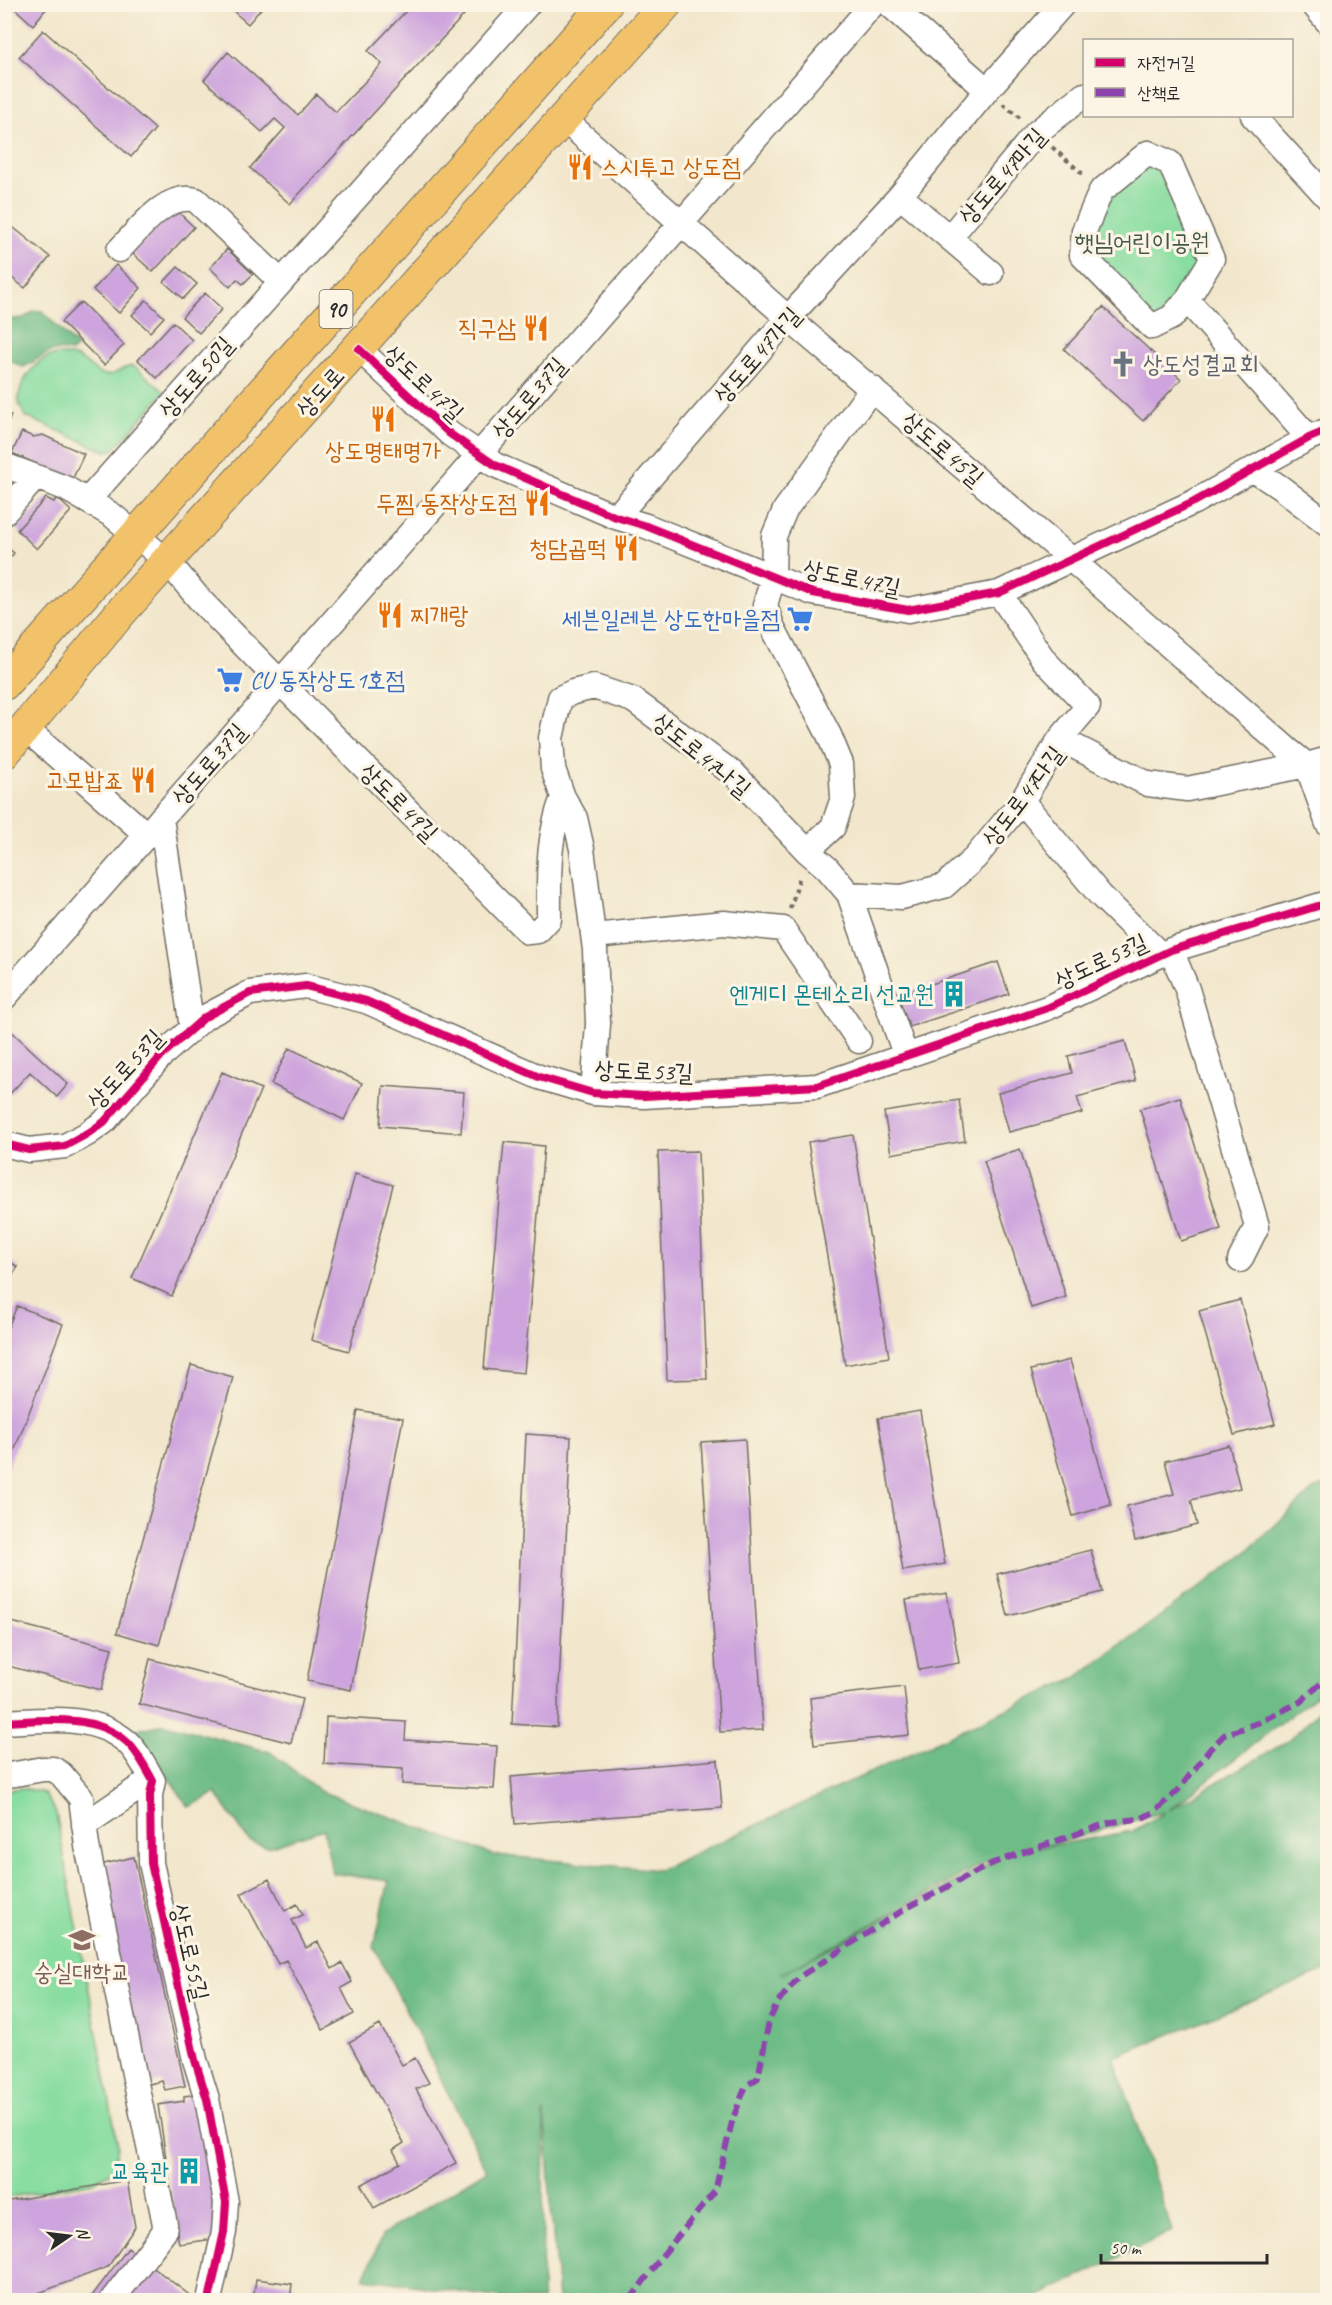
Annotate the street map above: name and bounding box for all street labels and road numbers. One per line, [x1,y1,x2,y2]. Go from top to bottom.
street label: 상도로47마길 [952,122,1052,230]
road number: 90 [320,290,352,328]
street label: 상도로47가길 [707,301,807,409]
street label: 상도로50길 [152,330,240,424]
street label: 상도로47길 [378,338,470,428]
street label: 상도로37길 [485,351,573,445]
street label: 상도로 [289,360,351,424]
street label: 상도로45길 [896,405,990,493]
street label: 상도로47길 [801,553,903,603]
street label: 상도로47나길 [647,706,757,804]
street label: 상도로37길 [165,717,253,811]
street label: 상도로47다길 [975,740,1071,852]
street label: 상도로49길 [353,756,445,848]
street label: 상도로53길 [1050,927,1152,995]
street label: 상도로53길 [80,1023,170,1115]
street label: 상도로53길 [594,1054,694,1088]
street label: 상도로55길 [164,1900,216,2004]

